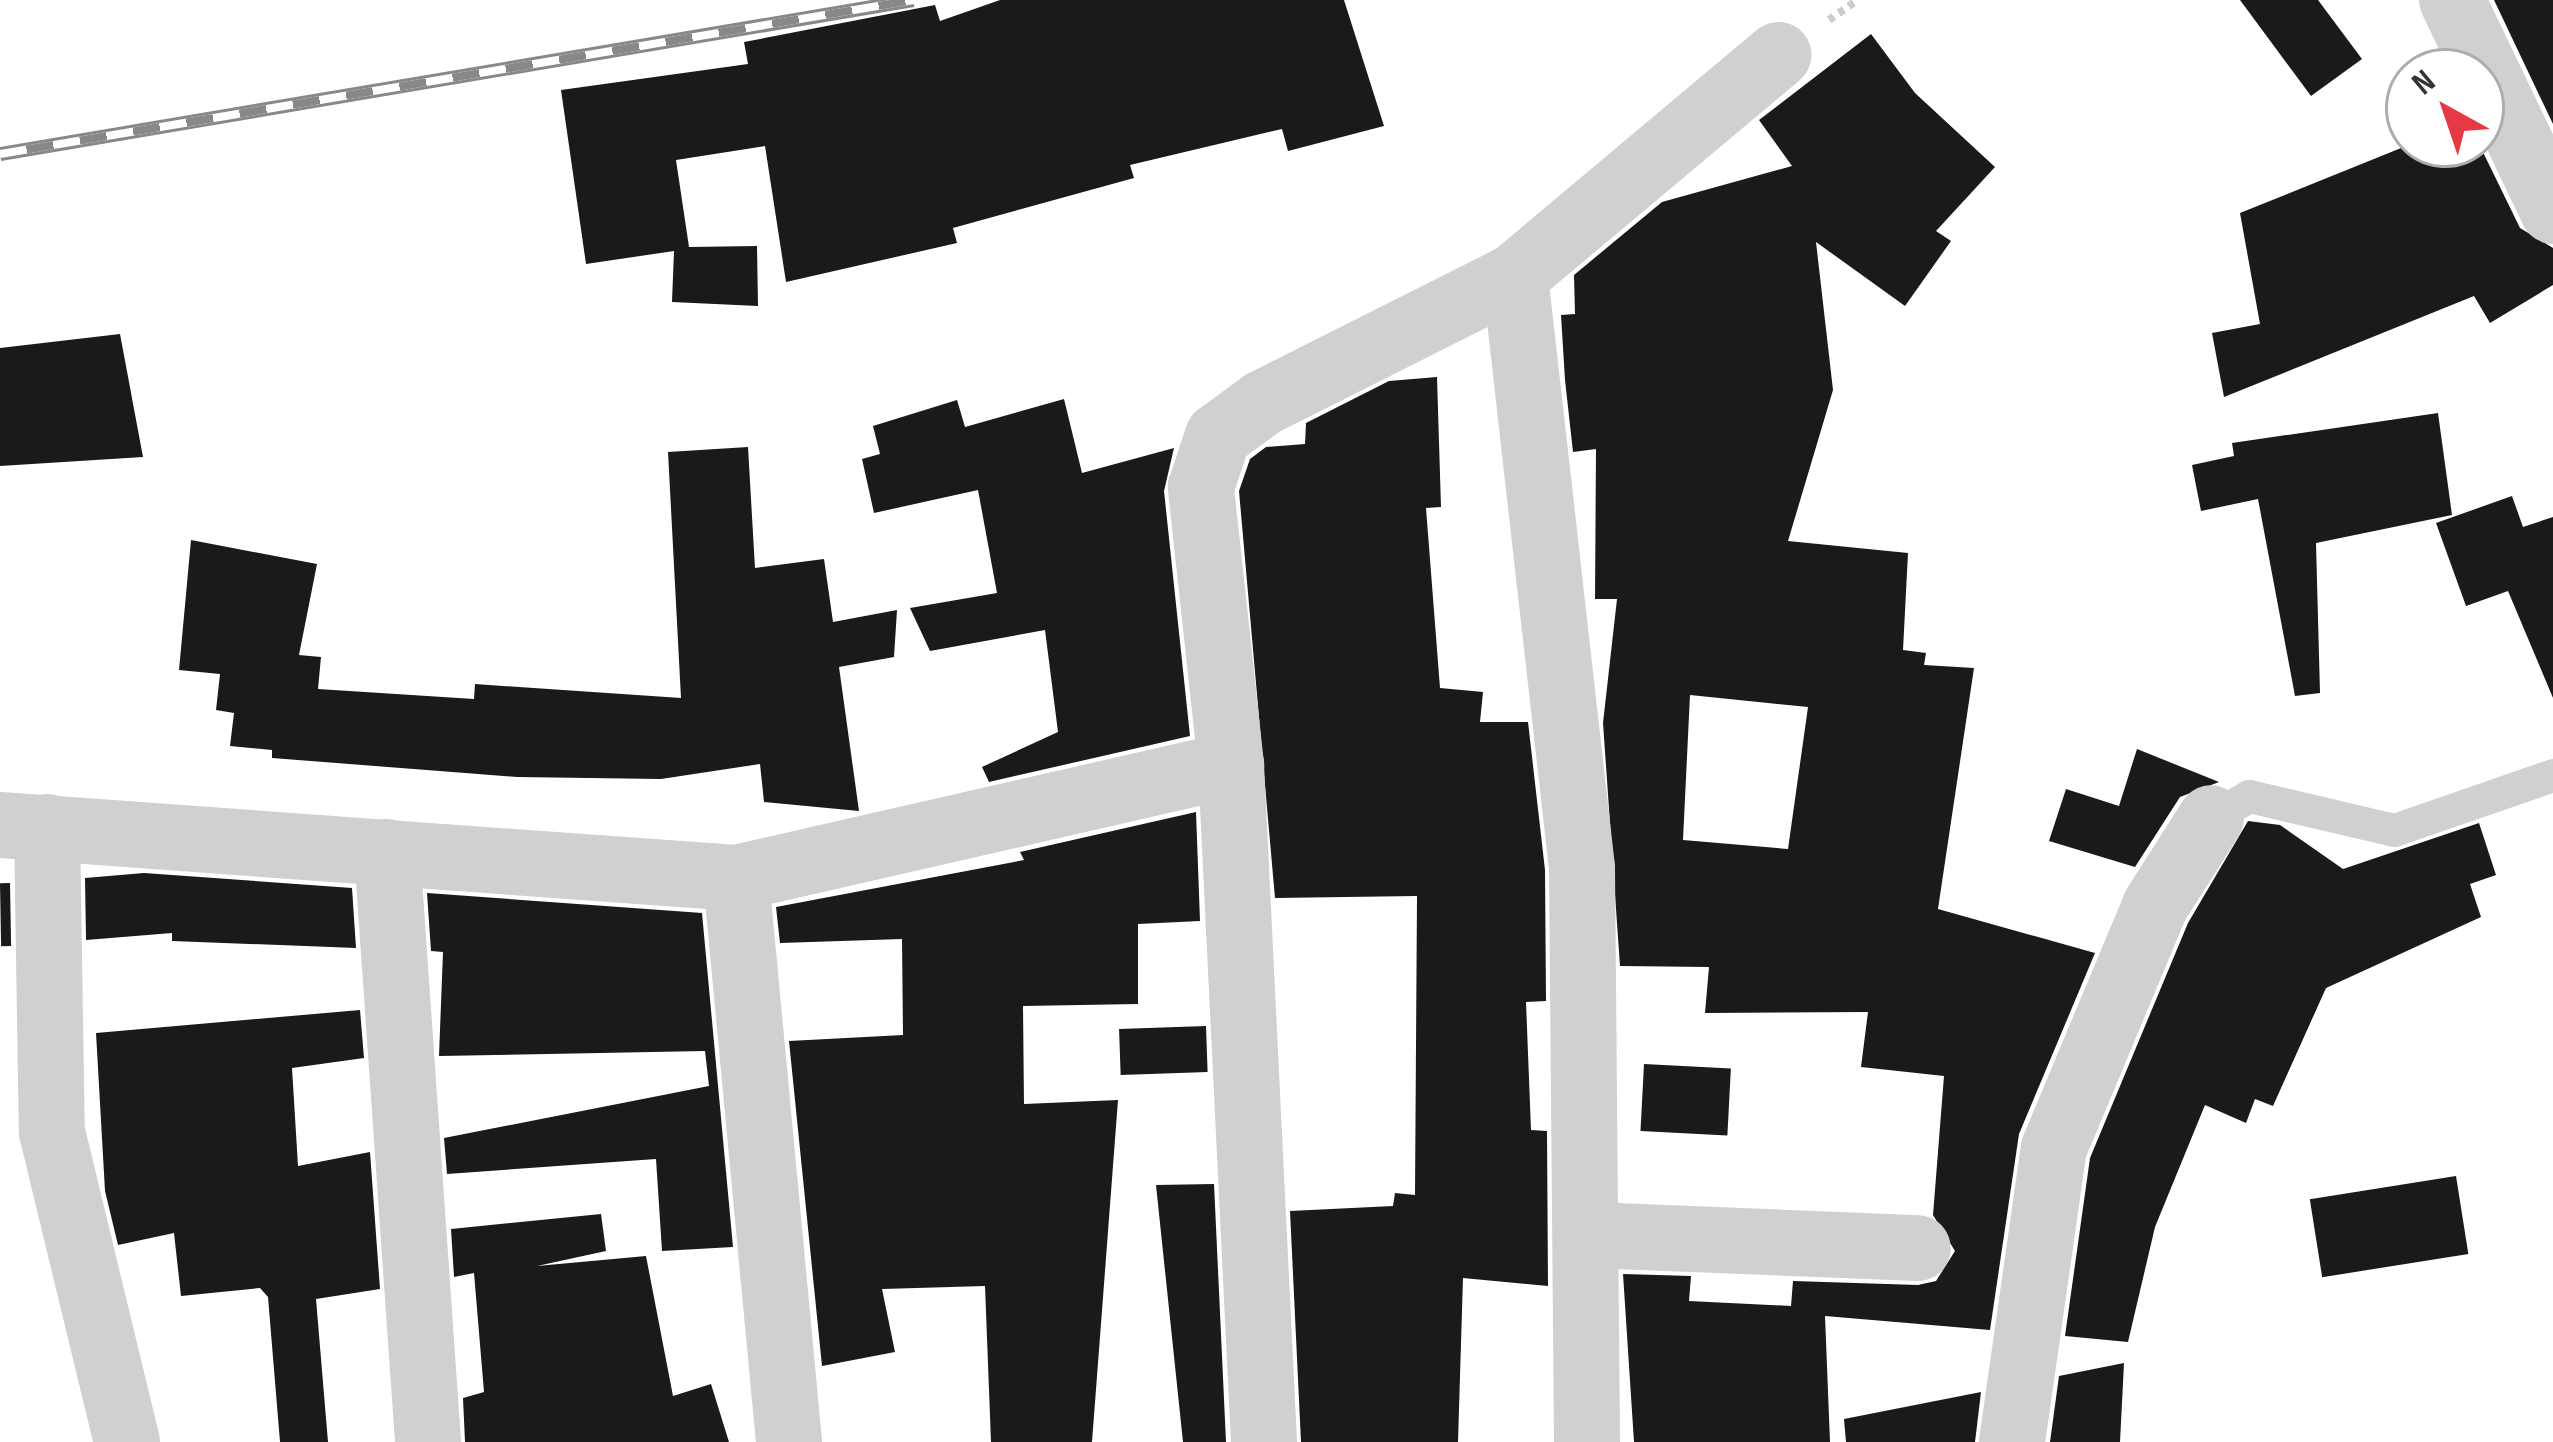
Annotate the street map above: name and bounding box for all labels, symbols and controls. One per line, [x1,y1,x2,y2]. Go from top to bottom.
north arrow [2385,48,2505,168]
text: N [2404,62,2443,104]

